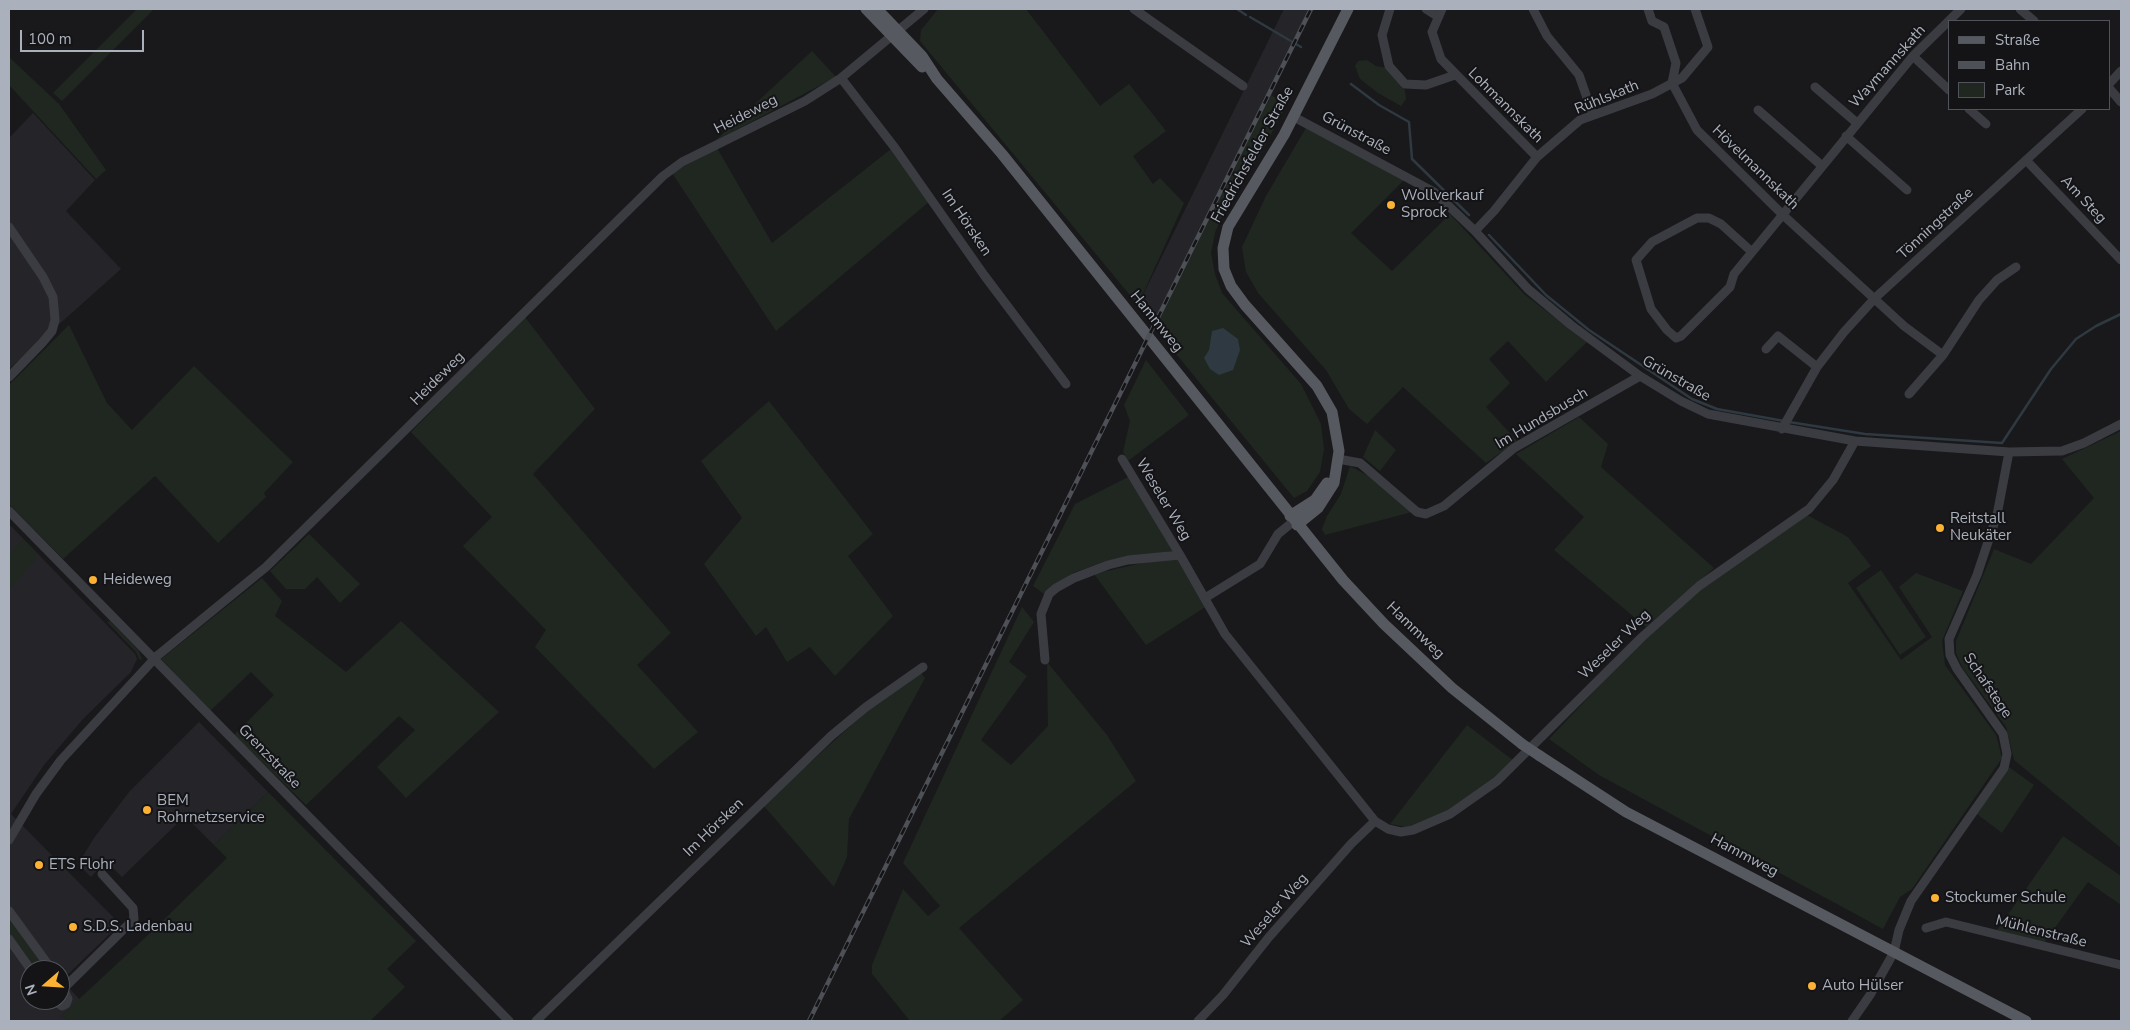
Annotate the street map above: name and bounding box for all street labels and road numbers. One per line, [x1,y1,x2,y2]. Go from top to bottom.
street label: Waymannskath [1846,22,1930,112]
street label: Lohmannskath [1464,65,1546,147]
street label: Rühlskath [1572,77,1642,119]
street label: Friedrichsfelder Straße [1208,84,1298,226]
street label: Heideweg [711,91,781,139]
street label: Grünstraße [1318,108,1394,160]
street label: Hövelmannskath [1708,122,1802,214]
street label: Am Steg [2056,172,2110,228]
street label: Tönningstraße [1894,184,1978,264]
street label: Im Hörsken [937,186,995,260]
street label: Hammweg [1126,287,1186,357]
street label: Heideweg [407,348,469,410]
street label: Grünstraße [1639,352,1713,406]
street label: Im Hundsbusch [1492,384,1592,454]
street label: Weseler Weg [1131,456,1195,544]
street label: Hammweg [1382,599,1448,663]
street label: Weseler Weg [1575,606,1655,684]
street label: Schafstege [1959,650,2015,722]
street label: Grenzstraße [234,721,304,793]
street label: Im Hörsken [680,795,748,861]
street label: Hammweg [1707,831,1781,881]
street label: Weseler Weg [1238,870,1312,952]
street label: Mühlenstraße [1993,912,2089,952]

